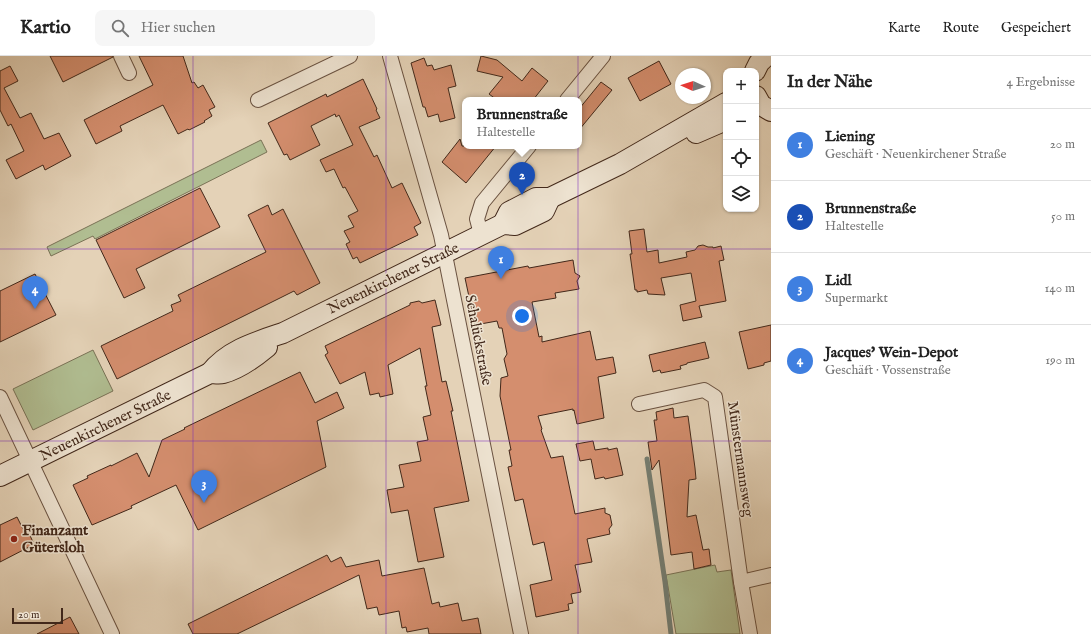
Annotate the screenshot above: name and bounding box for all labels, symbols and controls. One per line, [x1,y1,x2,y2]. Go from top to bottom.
search box [95,10,375,46]
text: Kartio [20,16,71,40]
icon: search [109,17,131,39]
text: Hier suchen [141,18,216,37]
text: Karte [888,19,920,37]
text: Route [942,19,979,37]
text: Gespeichert [1001,19,1071,37]
north arrow [675,68,711,104]
map controls [723,68,759,212]
button: + [723,68,759,104]
text: In der Nähe [787,72,872,93]
text: 4 Ergebnisse [1007,74,1075,91]
popup [462,97,582,149]
button: − [723,104,759,140]
text: Brunnenstraße [476,105,568,124]
text: Haltestelle [476,124,535,141]
text: Liening [825,127,875,146]
text: 1 [798,136,802,153]
text: 20 m [1050,136,1075,153]
button: locate [723,140,759,176]
text: Geschäft · Neuenkirchener Straße [825,146,1007,163]
pin: 2 [509,162,535,195]
button: layers [723,176,759,212]
text: Brunnenstraße [825,199,916,218]
text: 2 [797,208,803,225]
text: 50 m [1051,208,1075,225]
text: Haltestelle [825,218,884,235]
street label: Neuenkirchener Straße [324,238,462,319]
pin: 1 [488,246,514,279]
text: Lidl [825,271,852,290]
pin: 4 [22,276,48,309]
text: 3 [798,280,802,297]
text: 140 m [1045,280,1075,297]
text: Supermarkt [825,290,888,307]
street label: Schalückstraße [460,293,497,387]
your location [512,306,532,326]
text: Jacques' Wein-Depot [825,343,958,362]
text: 4 [797,352,803,369]
text: 190 m [1045,352,1075,369]
text: Geschäft · Vossenstraße [825,362,951,379]
street label: Neuenkirchener Straße [36,385,174,466]
street label: Münstermannsweg [723,400,758,519]
pin: 3 [191,470,217,503]
place label: Finanzamt Gütersloh [22,521,89,557]
marker: Finanzamt Gütersloh [9,534,19,544]
scale bar [12,606,63,625]
text: 20 m [18,608,39,622]

